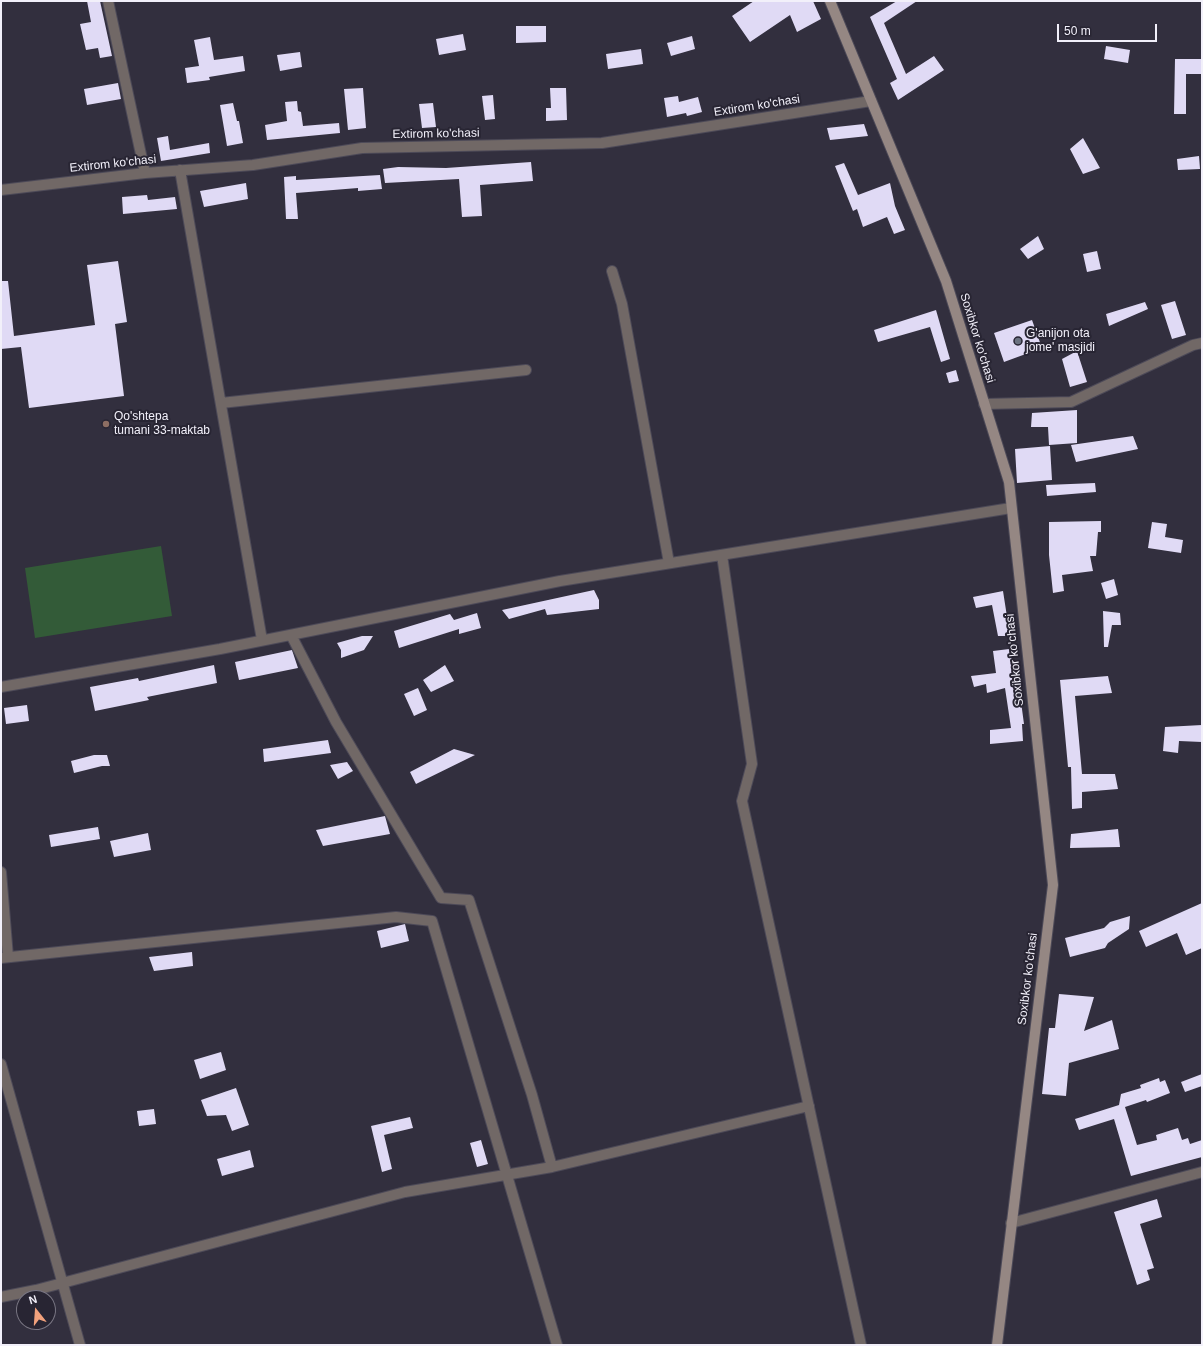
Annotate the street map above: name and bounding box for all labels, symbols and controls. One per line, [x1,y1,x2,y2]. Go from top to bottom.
scale bar [1059,16,1159,42]
text: 50 m [1064,24,1091,38]
street label: Extirom ko'chasi [713,92,801,120]
street label: Extirom ko'chasi [392,126,480,142]
street label: Extirom ko'chasi [69,152,157,176]
street label: Soxibkor ko'chasi [957,291,997,385]
place label: G'anijon ota jome' masjidi [1026,327,1095,355]
marker: G'anijon ota jome' masjidi [1013,336,1023,346]
place label: Qo'shtepa tumani 33-maktab [114,410,210,438]
marker: Qo'shtepa tumani 33-maktab [101,419,111,429]
street label: Soxibkor ko'chasi [1003,613,1027,707]
street label: Soxibkor ko'chasi [1015,932,1041,1026]
north arrow [16,1290,56,1330]
text: N [27,1293,38,1306]

